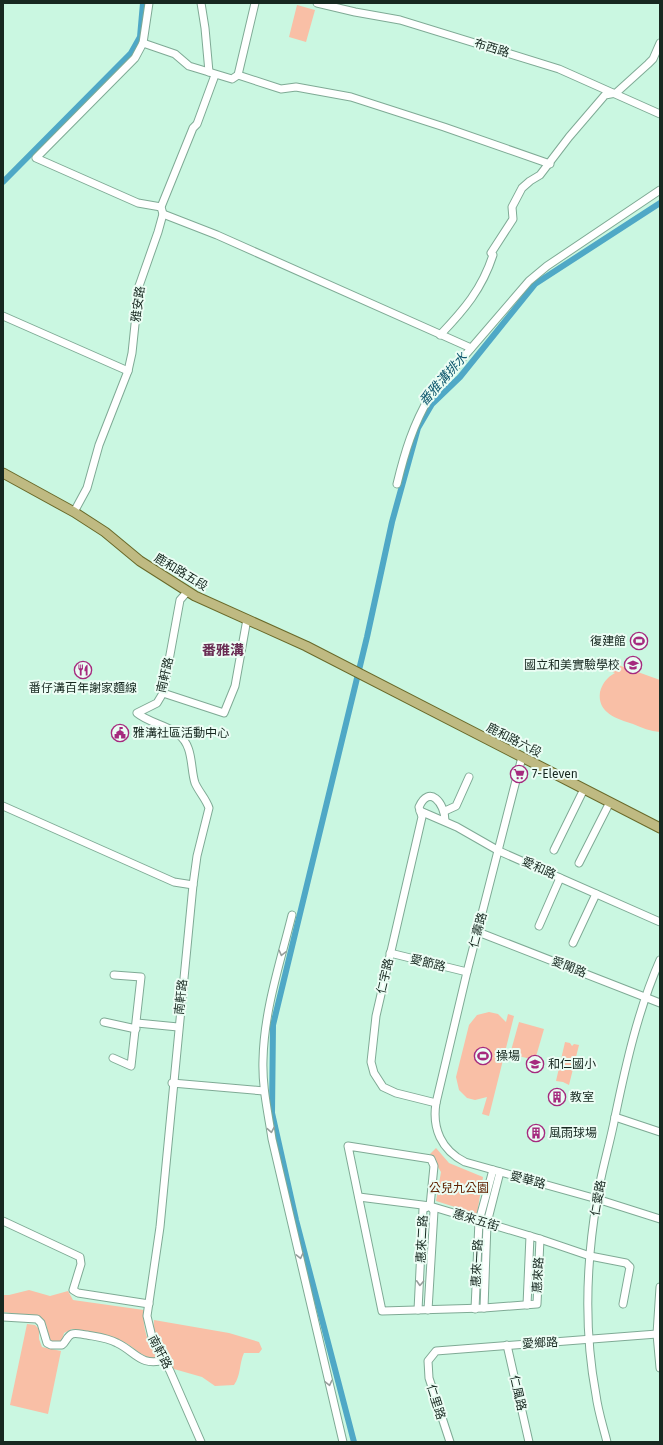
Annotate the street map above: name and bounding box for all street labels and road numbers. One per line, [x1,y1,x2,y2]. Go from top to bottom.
street label: 布西路 [473,36,511,60]
street label: 雅安路 [129,285,147,323]
street label: 鹿和路五段 [152,551,210,593]
street label: 南軒路 [154,656,176,694]
street label: 鹿和路六段 [484,720,544,760]
street label: 愛和路 [520,854,558,882]
street label: 仁壽路 [467,911,489,949]
street label: 愛節路 [409,952,447,974]
street label: 愛聞路 [550,954,588,980]
street label: 仁宇路 [374,957,396,995]
street label: 南軒路 [172,978,190,1016]
street label: 愛華路 [509,1169,547,1191]
street label: 仁愛路 [588,1179,608,1217]
street label: 惠來五街 [451,1206,501,1234]
street label: 惠來二路 [414,1215,430,1263]
street label: 惠來一路 [469,1239,485,1287]
street label: 惠來路 [530,1257,546,1293]
street label: 南軒路 [145,1333,175,1371]
street label: 愛鄉路 [522,1335,558,1351]
street label: 仁風路 [507,1374,529,1412]
street label: 仁里路 [424,1383,448,1421]

